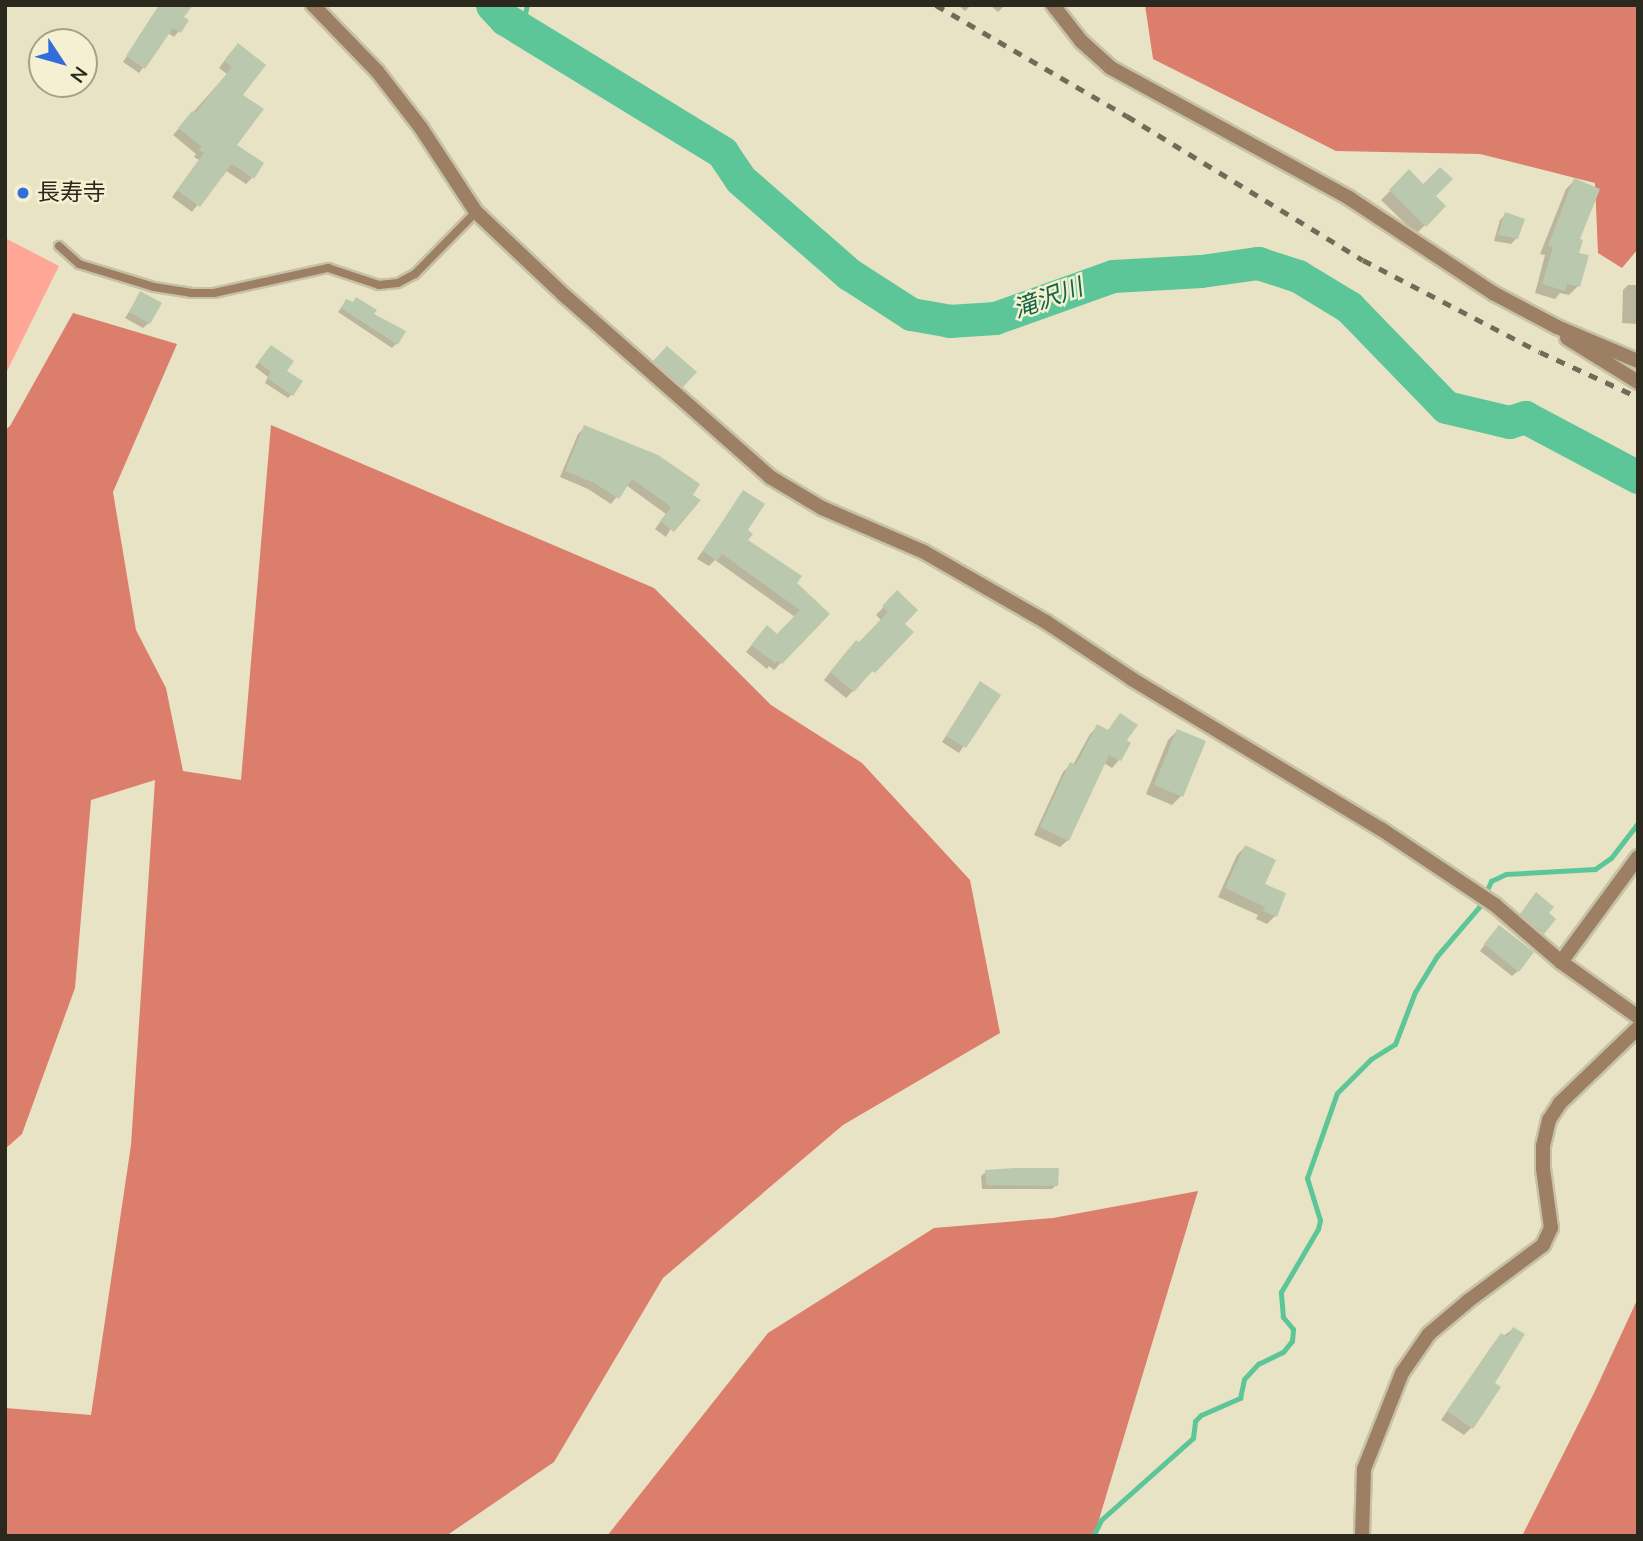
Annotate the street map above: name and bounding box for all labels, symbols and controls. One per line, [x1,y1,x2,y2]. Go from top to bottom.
north arrow [28,28,98,98]
text: N [64,61,93,88]
place label: 長寿寺 [37,179,106,207]
marker: 長寿寺 [15,185,31,201]
water label: 滝沢川 [1009,273,1087,325]

